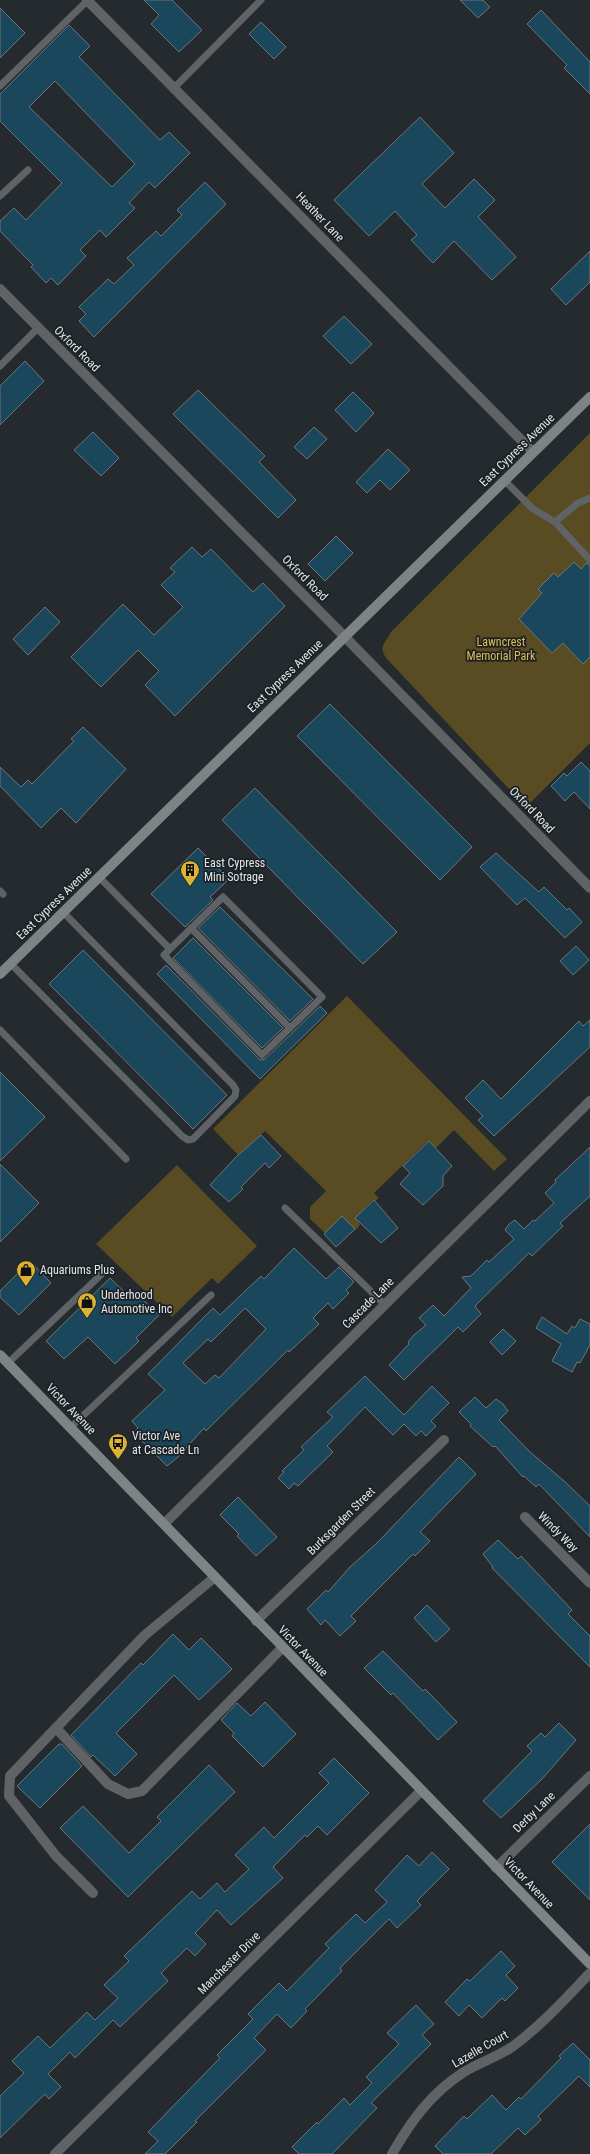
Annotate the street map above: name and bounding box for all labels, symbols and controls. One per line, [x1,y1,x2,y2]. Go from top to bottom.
street label: Heather Lane [293,189,347,245]
street label: Oxford Road [51,323,103,375]
street label: East Cypress Avenue [477,410,558,489]
street label: Oxford Road [279,552,331,604]
park label: Lawncrest Memorial Park [467,635,536,663]
street label: East Cypress Avenue [245,636,326,715]
street label: Oxford Road [507,784,557,836]
place label: East Cypress Mini Sotrage [204,856,265,884]
building icon: East Cypress Mini Sotrage [179,859,201,887]
street label: East Cypress Avenue [14,863,95,942]
shop icon: Aquariums Plus [15,1259,37,1287]
place label: Aquariums Plus [40,1263,115,1277]
street label: Cascade Lane [340,1274,397,1331]
place label: Underhood Automotive Inc [101,1288,173,1316]
shop icon: Underhood Automotive Inc [76,1291,98,1319]
street label: Victor Avenue [43,1381,99,1438]
place label: Victor Ave at Cascade Ln [132,1429,199,1457]
bus stop icon: Victor Ave at Cascade Ln [107,1432,129,1460]
street label: Burksgarden Street [304,1484,378,1558]
street label: Windy Way [535,1509,581,1555]
street label: Victor Avenue [275,1623,331,1680]
street label: Derby Lane [510,1788,558,1835]
street label: Victor Avenue [501,1855,557,1912]
street label: Manchester Drive [195,1929,263,1997]
street label: Lazelle Court [450,2027,511,2071]

